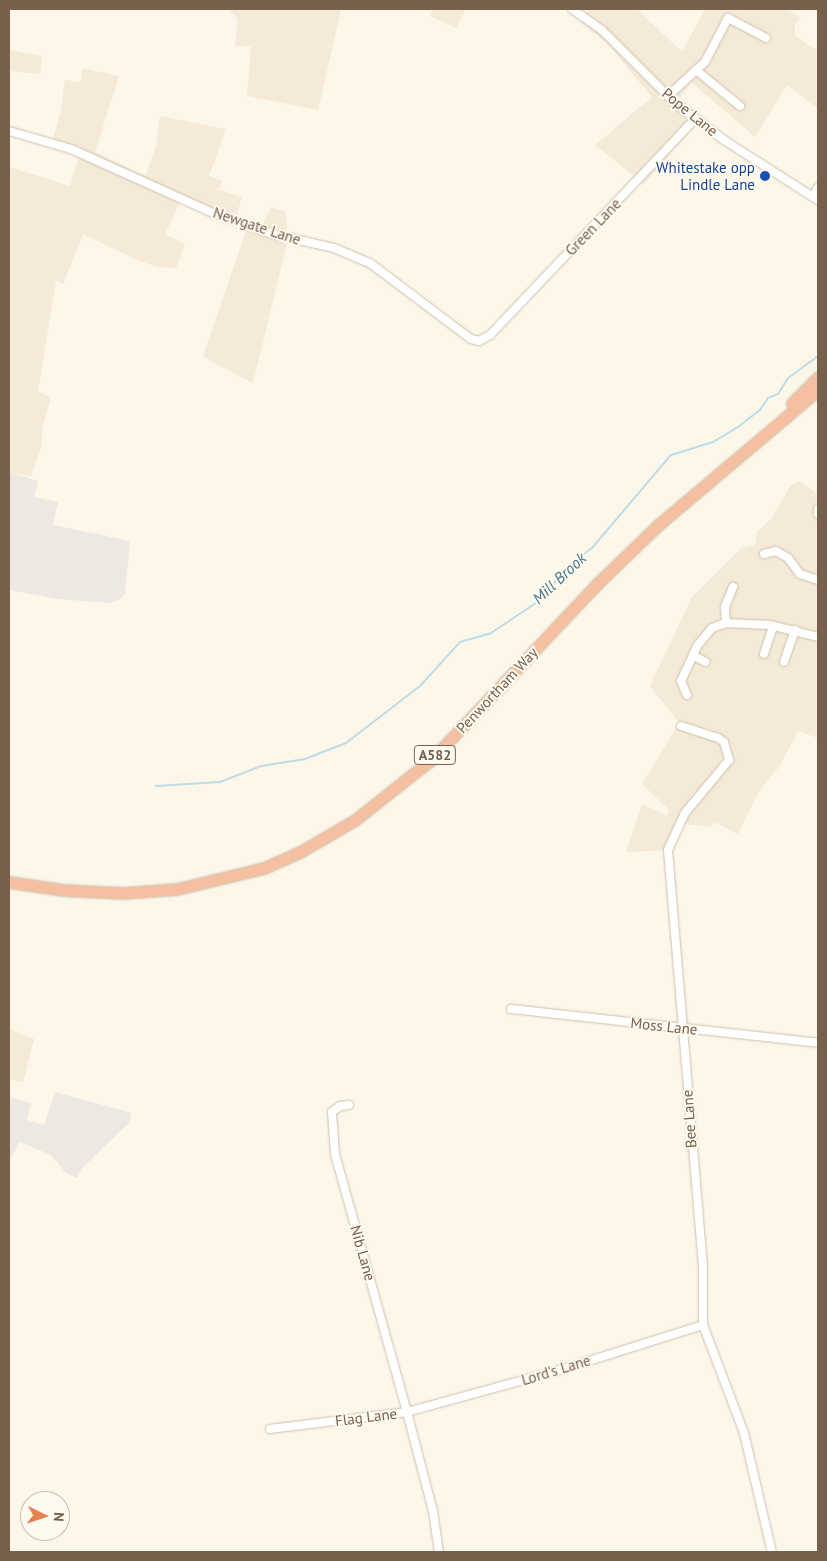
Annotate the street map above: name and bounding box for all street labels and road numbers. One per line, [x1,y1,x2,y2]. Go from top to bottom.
street label: Pope Lane [659,84,721,140]
street label: Green Lane [561,195,625,259]
street label: Newgate Lane [211,203,303,249]
street label: Penwortham Way [452,643,542,737]
road number: A582 [414,744,456,766]
street label: Moss Lane [630,1014,698,1038]
street label: Bee Lane [678,1089,700,1149]
street label: Nib Lane [347,1223,379,1283]
street label: Lord's Lane [519,1351,593,1389]
street label: Flag Lane [334,1404,398,1430]

